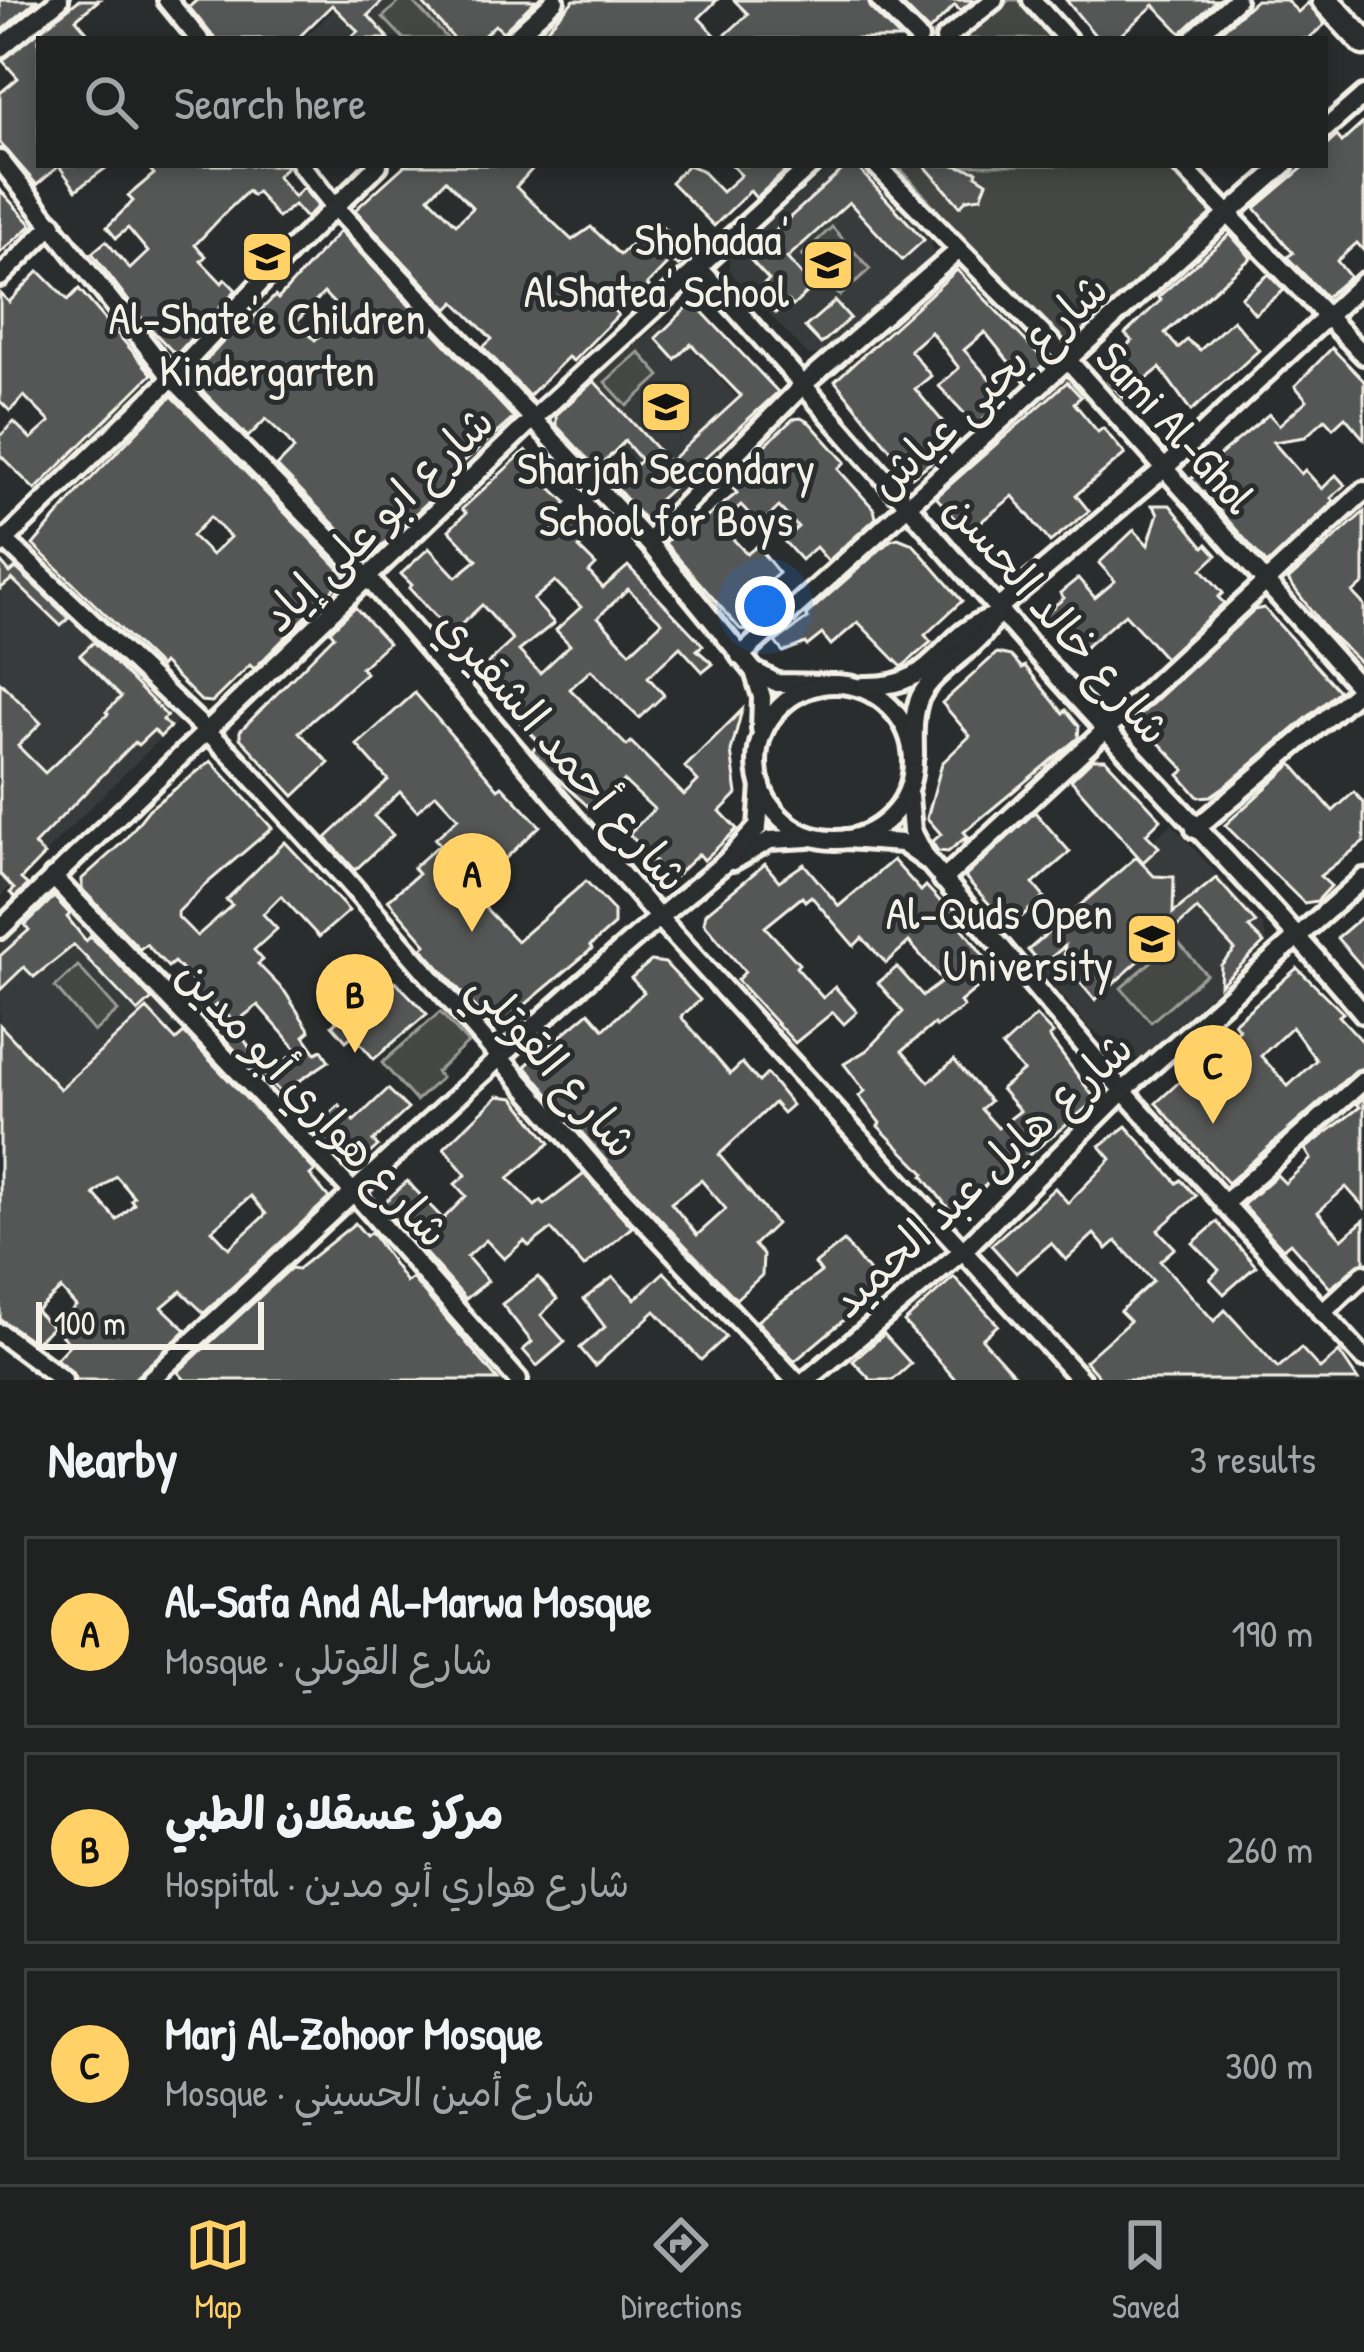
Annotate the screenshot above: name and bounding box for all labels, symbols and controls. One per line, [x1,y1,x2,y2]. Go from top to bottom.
search box [36,36,1328,168]
icon: search [78,69,144,135]
text: Search here [174,72,366,133]
place label: Shohadaa' AlShatea' School [524,208,789,321]
school or university icon: Al-Shate'e Children Kindergarten [239,229,295,285]
school or university icon: Shohadaa' AlShatea' School [800,237,856,293]
street label: شارع يحيى عياش [855,258,1122,513]
place label: Al-Shate'e Children Kindergarten [108,287,426,400]
street label: Sami Al-Ghol [1083,327,1270,526]
school or university icon: Sharjah Secondary School for Boys [638,379,694,435]
street label: شارع ابو على إياد [247,391,508,646]
place label: Sharjah Secondary School for Boys [517,437,815,550]
street label: شارع خالد الحسن [930,478,1185,758]
your location [735,576,795,636]
street label: شارع أحمد الشقيري [421,595,703,906]
pin: A [433,833,511,932]
place label: Al-Quds Open University [886,882,1113,995]
school or university icon: Al-Quds Open University [1124,911,1180,967]
street label: شارع هواري أبو مدين [162,944,465,1262]
pin: B [316,954,394,1053]
street label: شارع القوتلي [449,957,653,1177]
street label: شارع هايل عبد الحميد [816,1017,1147,1332]
pin: C [1174,1025,1252,1124]
scale bar [36,1296,264,1349]
text: 100 m [54,1301,126,1345]
text: Nearby [48,1424,178,1493]
text: 3 results [1190,1432,1316,1485]
text: Al-Safa And Al-Marwa Mosque [165,1570,651,1631]
text: A [80,1606,100,1659]
text: 190 m [1232,1606,1313,1659]
text: Mosque · شارع القوتلي [165,1633,493,1686]
text: مركز عسقلان الطبي [165,1782,504,1843]
text: B [80,1822,100,1875]
text: 260 m [1226,1822,1313,1875]
text: Hospital · شارع هواري أبو مدين [165,1856,629,1909]
text: Marj Al-Zohoor Mosque [165,2002,543,2063]
text: C [79,2038,101,2091]
text: 300 m [1225,2038,1313,2091]
text: Mosque · شارع أمين الحسيني [165,2065,595,2118]
tab: Map [185,2212,251,2328]
tab: Directions [621,2212,742,2328]
tab: Saved [1112,2212,1179,2328]

